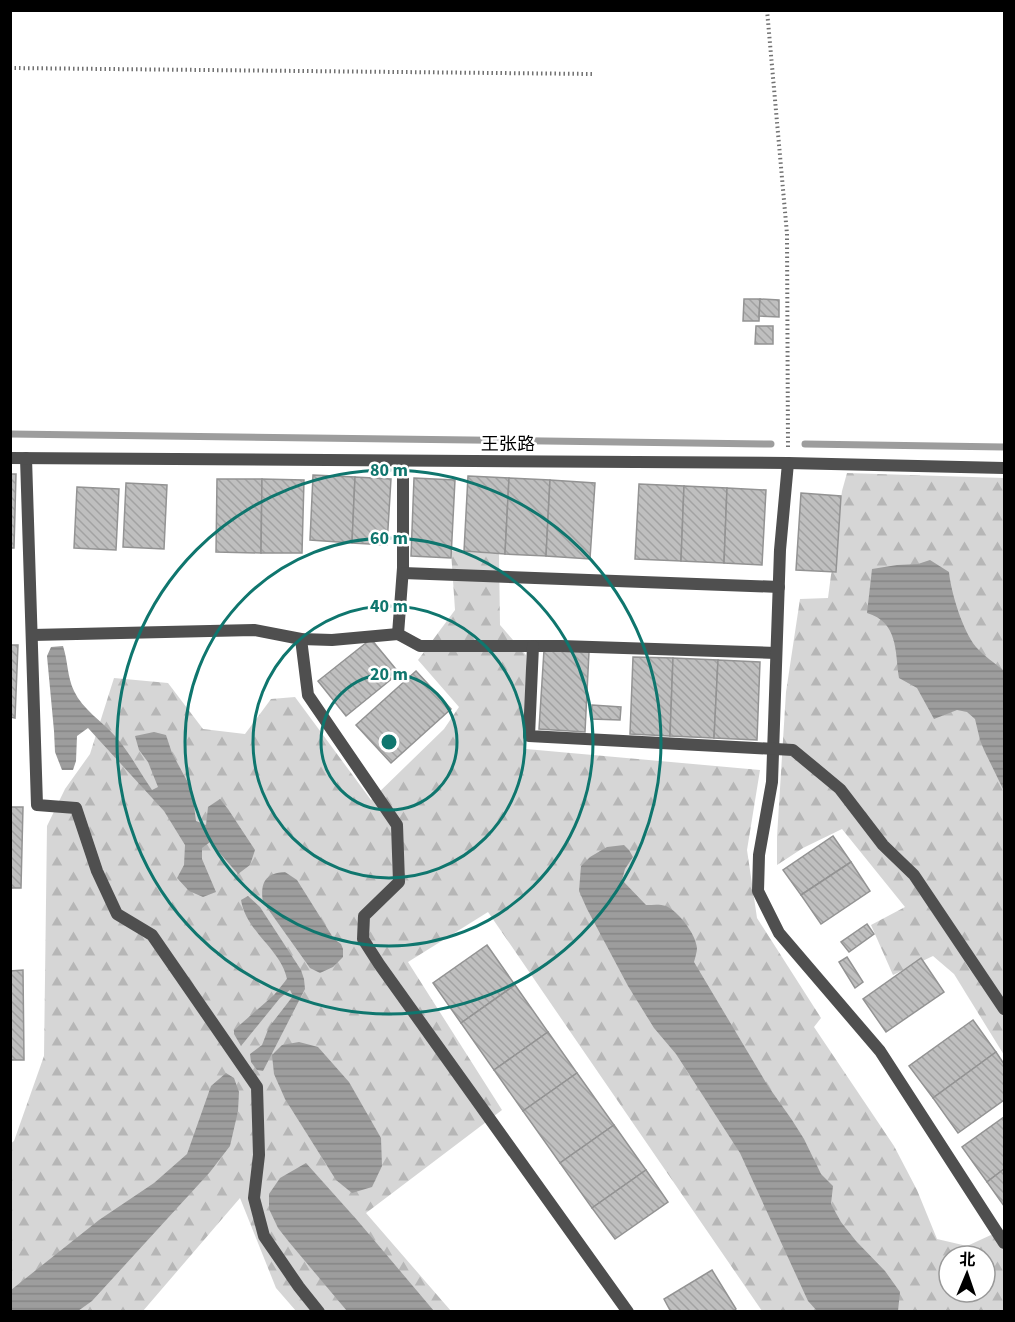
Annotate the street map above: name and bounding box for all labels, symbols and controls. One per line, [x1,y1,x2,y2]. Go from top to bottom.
street label: 王张路 [481,432,535,457]
text: 80 m [370,458,408,483]
text: 60 m [370,526,408,551]
text: 40 m [370,594,408,619]
text: 20 m [370,662,408,687]
centre of rings [379,732,399,752]
north arrow [937,1244,997,1304]
text: 北 [959,1249,976,1271]

